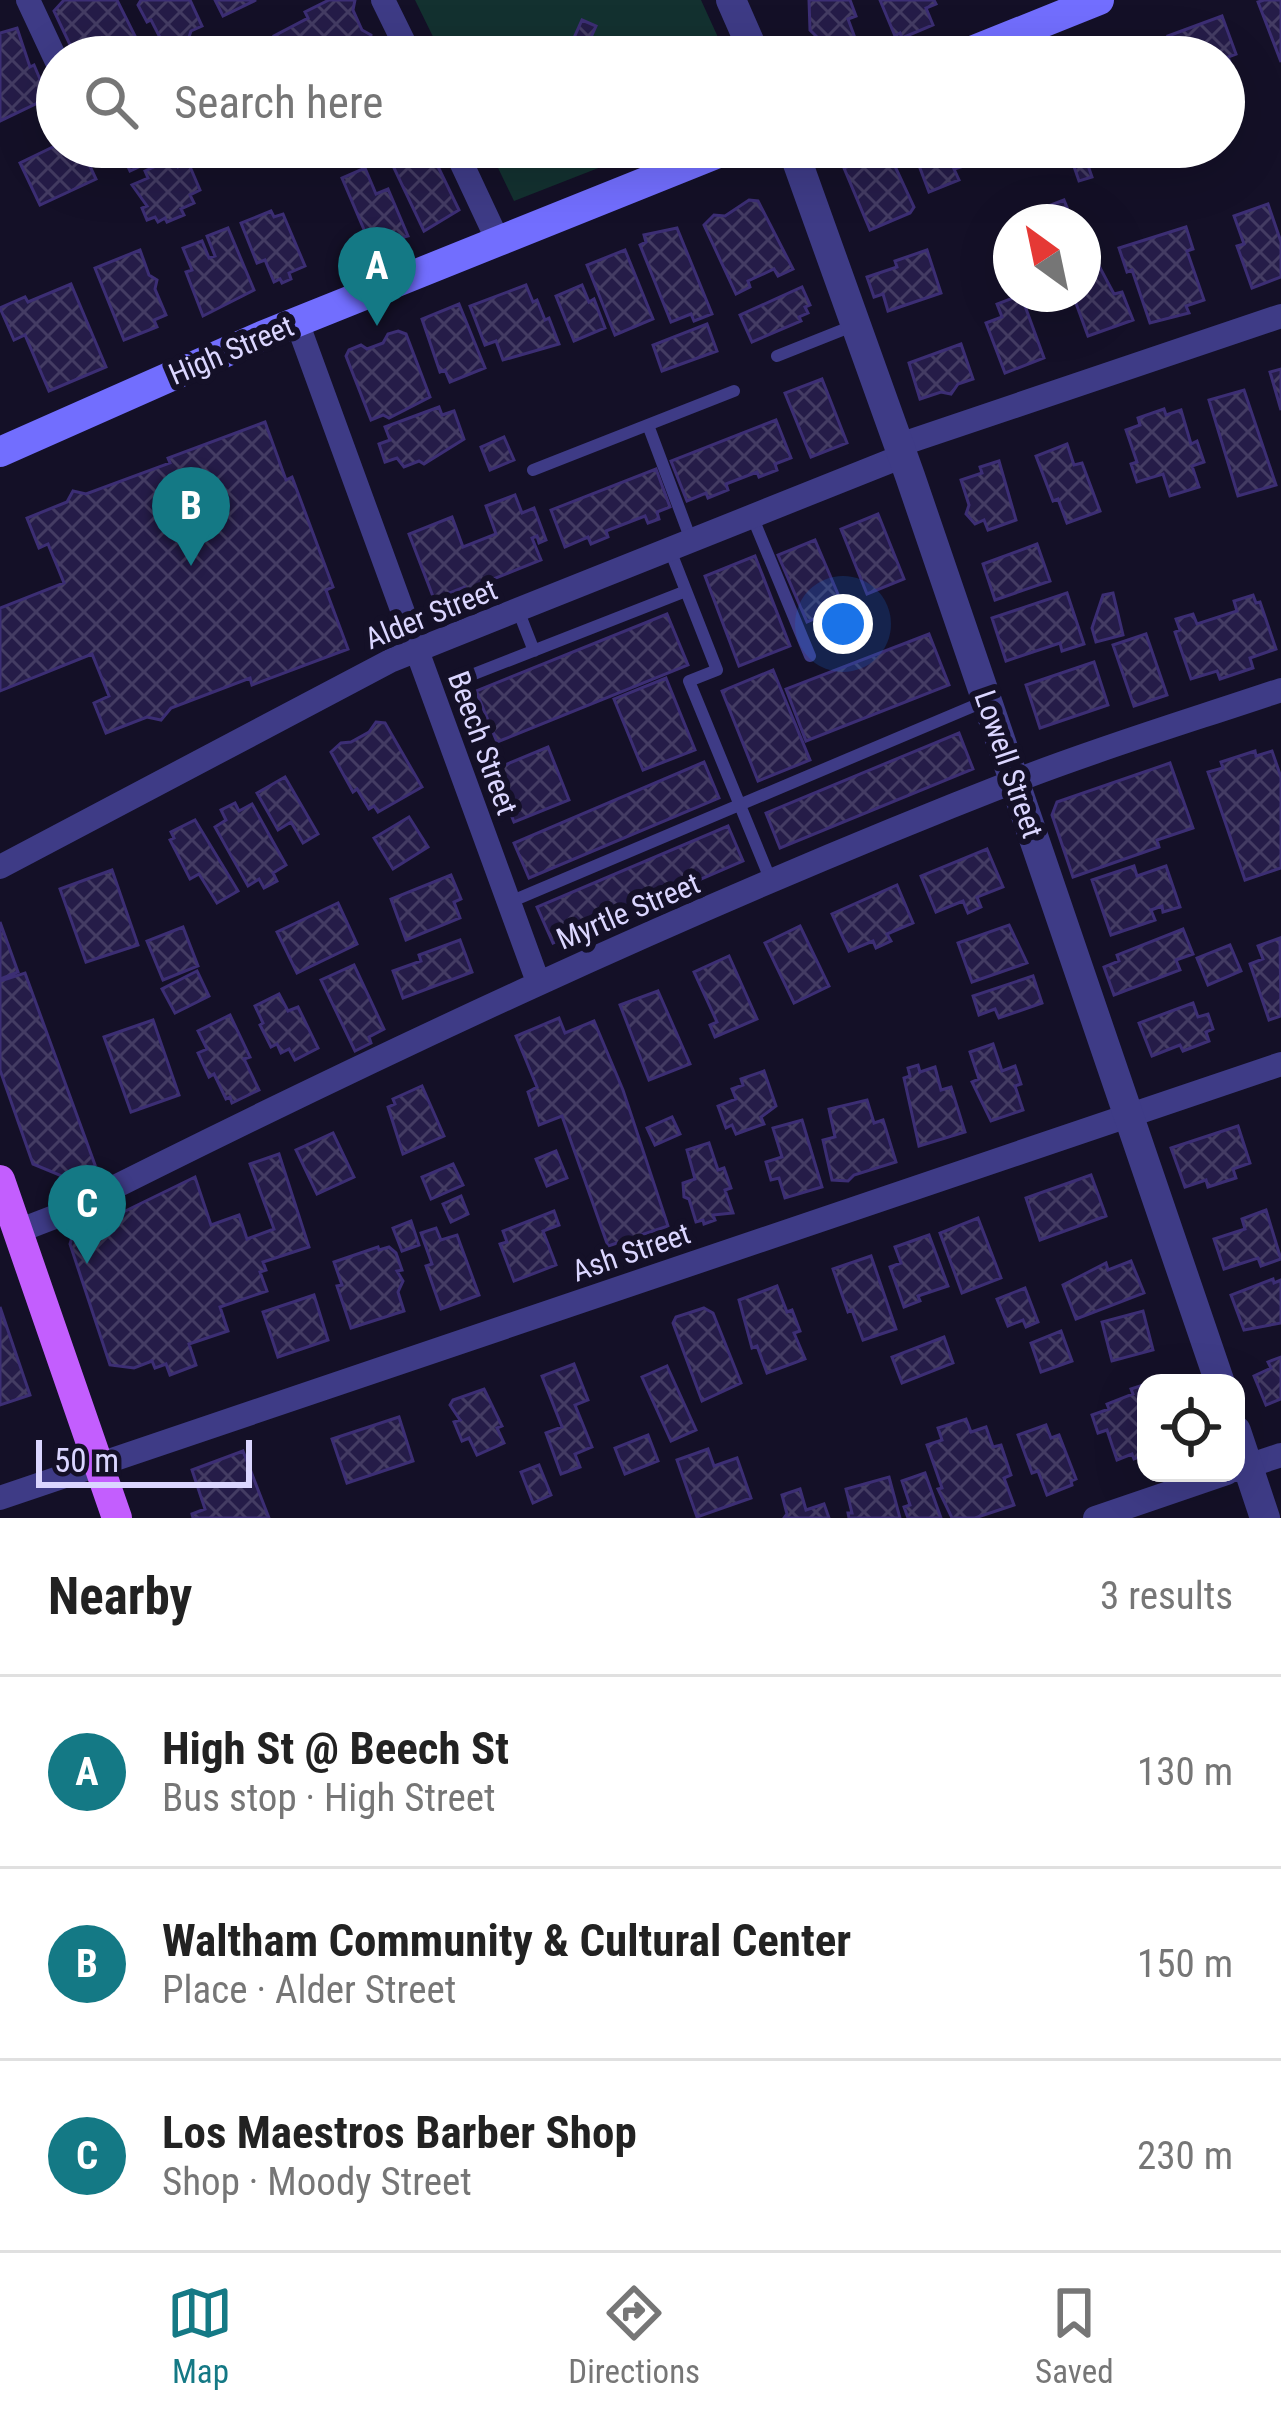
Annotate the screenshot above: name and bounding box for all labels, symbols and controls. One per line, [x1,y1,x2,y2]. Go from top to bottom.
search box [36,36,1245,168]
icon: search [78,69,144,135]
text: Search here [174,76,383,129]
north arrow [993,204,1101,312]
pin: A [338,227,416,326]
street label: High Street [163,308,299,392]
pin: B [152,467,230,566]
street label: Alder Street [360,572,502,656]
your location [813,594,873,654]
street label: Beech Street [441,667,525,819]
street label: Lowell Street [967,686,1051,842]
street label: Myrtle Street [551,865,705,957]
pin: C [48,1165,126,1264]
street label: Ash Street [567,1215,695,1289]
map controls [1137,1374,1245,1482]
button: locate [1137,1374,1245,1482]
scale bar [36,1434,252,1487]
text: 50 m [54,1441,119,1480]
text: Nearby [48,1567,192,1626]
text: 3 results [1100,1573,1233,1619]
text: High St @ Beech St [162,1722,509,1775]
text: A [75,1749,99,1795]
text: 130 m [1137,1749,1233,1795]
text: Bus stop · High Street [162,1775,496,1821]
text: Waltham Community & Cultural Center [162,1914,851,1967]
text: B [76,1941,98,1987]
text: 150 m [1137,1941,1233,1987]
text: Place · Alder Street [162,1967,456,2013]
text: Los Maestros Barber Shop [162,2106,637,2159]
text: C [76,2133,98,2179]
text: 230 m [1137,2133,1233,2179]
text: Shop · Moody Street [162,2159,472,2205]
tab: Map [167,2280,233,2391]
tab: Directions [568,2280,700,2391]
tab: Saved [1035,2280,1114,2391]

